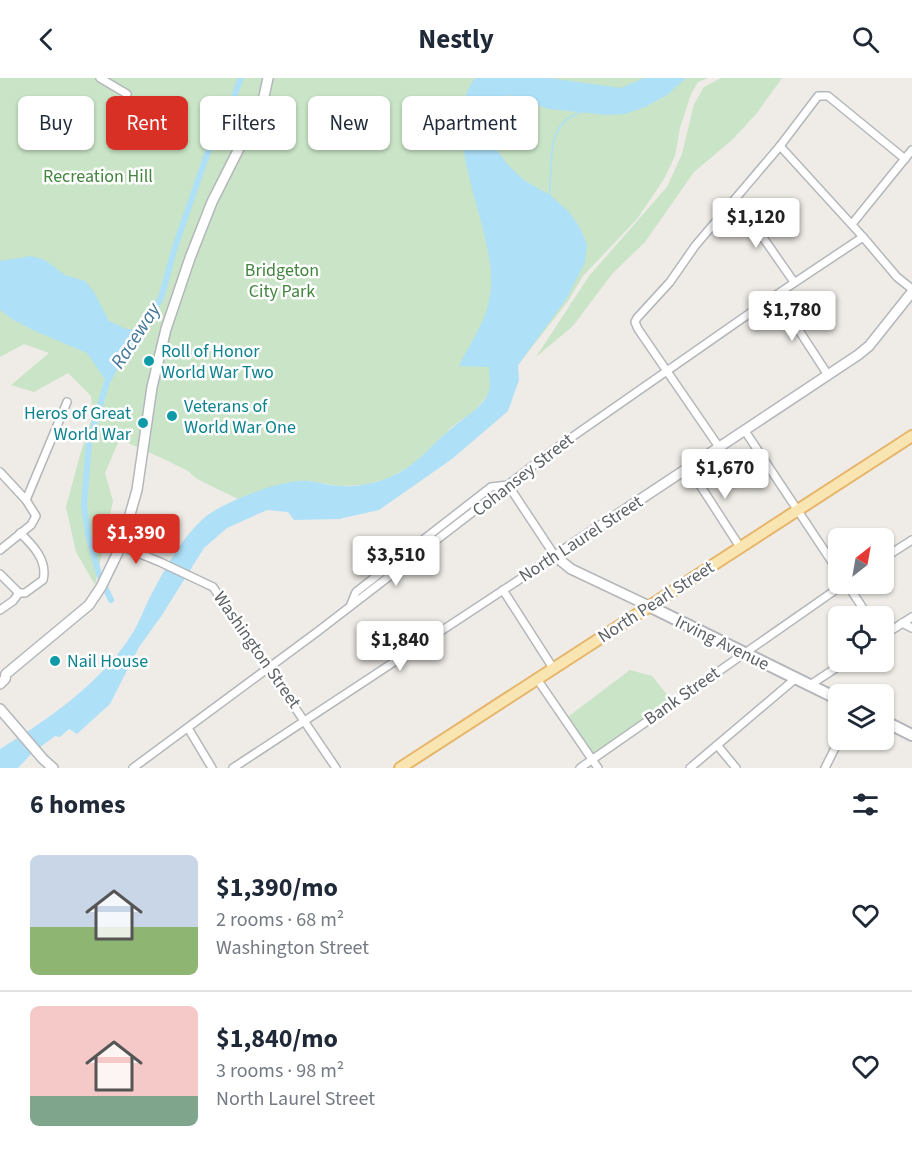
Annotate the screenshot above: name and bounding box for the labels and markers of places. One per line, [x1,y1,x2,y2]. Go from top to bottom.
pin: $1,120 [707,198,805,249]
pin: $1,780 [743,291,841,342]
place label: Roll of Honor World War Two [161,339,274,385]
marker: Roll of Honor World War Two [142,354,156,368]
place label: Veterans of World War One [184,394,296,440]
place label: Heros of Great World War [24,401,132,447]
marker: Veterans of World War One [165,409,179,423]
marker: Heros of Great World War [136,416,150,430]
pin: $1,670 [676,449,774,500]
pin: $1,390 [87,514,185,565]
pin: $3,510 [347,536,445,587]
pin: $1,840 [351,621,449,672]
place label: Nail House [67,649,148,674]
marker: Nail House [48,654,62,668]

